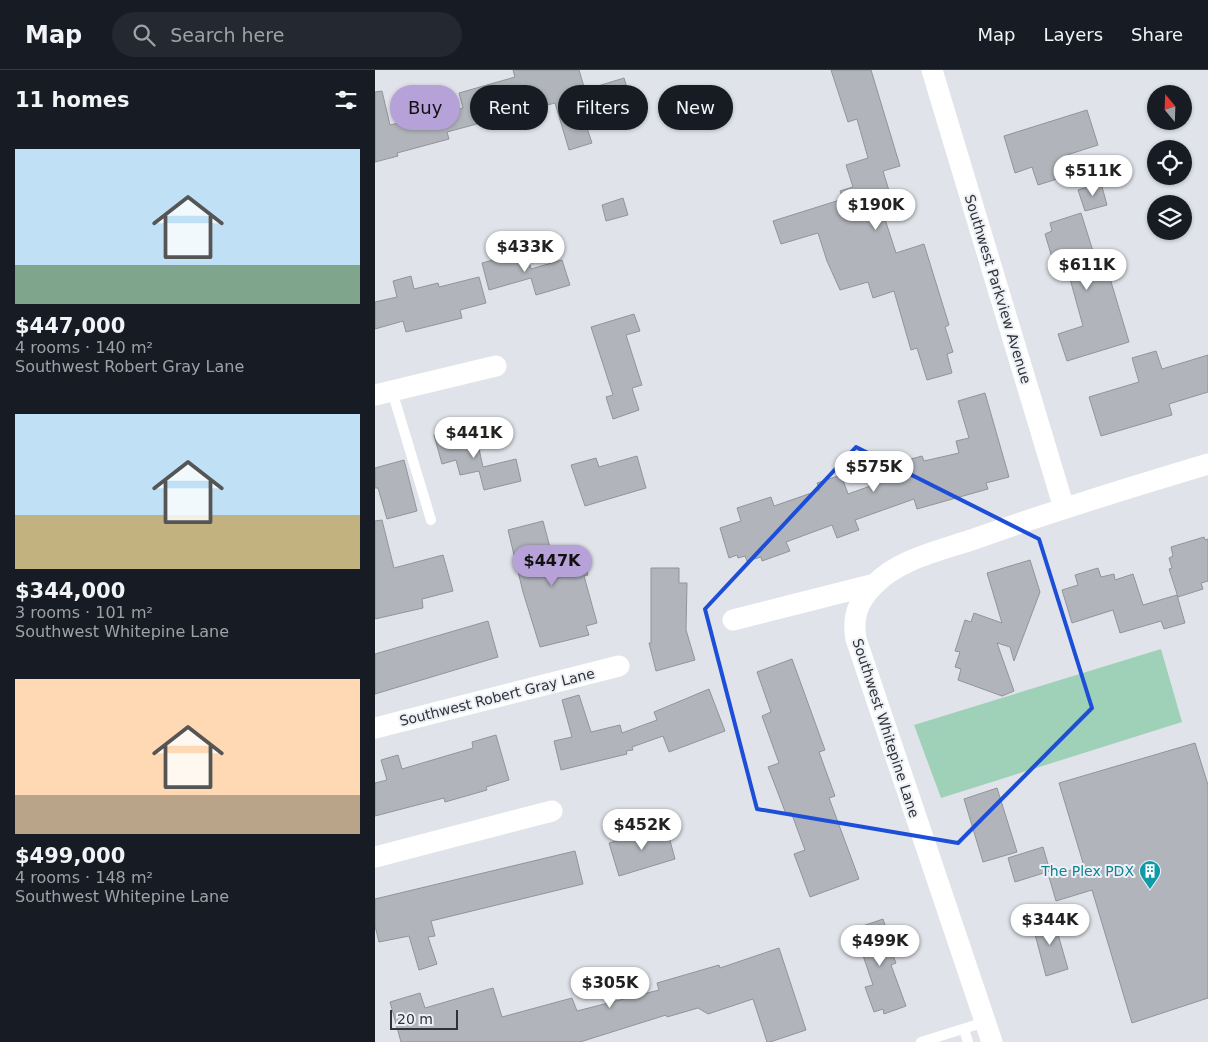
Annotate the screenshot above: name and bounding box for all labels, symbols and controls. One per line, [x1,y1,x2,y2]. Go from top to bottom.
search box [112,12,462,57]
text: Map [25,21,82,49]
icon: search [130,21,158,49]
text: Search here [170,24,284,46]
text: Map [977,24,1015,45]
text: Layers [1043,24,1103,45]
text: Share [1131,24,1183,45]
chip: Buy [390,85,460,130]
chip: Rent [470,85,548,130]
chip: Filters [558,85,648,130]
chip: New [658,85,733,130]
north arrow [1147,85,1193,130]
map controls [1147,85,1192,240]
icon: filters [332,86,360,114]
text: 11 homes [15,88,130,112]
button: locate [1147,140,1192,185]
pin: $511K [1058,154,1128,197]
text: $511K [1065,161,1121,180]
icon: home [143,182,233,272]
pin: $190K [841,189,911,231]
street label: Southwest Parkview Avenue [962,192,1034,386]
text: $190K [848,195,904,214]
button: layers [1147,195,1192,240]
pin: $433K [490,230,560,273]
text: $433K [497,237,553,256]
pin: $611K [1052,248,1122,291]
text: $611K [1059,255,1115,274]
text: $447,000 [15,314,125,338]
text: 4 rooms · 140 m² [15,338,153,357]
text: Southwest Robert Gray Lane [15,357,244,376]
pin: $441K [439,416,509,459]
text: $441K [446,423,502,442]
icon: home [143,447,233,537]
pin: $575K [839,450,909,493]
text: $575K [846,457,902,476]
pin: $447K [517,544,587,587]
text: $447K [524,551,580,570]
text: $344,000 [15,579,125,603]
text: 3 rooms · 101 m² [15,603,153,622]
text: Southwest Whitepine Lane [15,622,229,641]
street label: Southwest Whitepine Lane [849,636,923,820]
street label: Southwest Robert Gray Lane [398,665,596,729]
icon: home [143,712,233,802]
pin: $452K [607,808,677,851]
text: $452K [614,815,670,834]
text: $499,000 [15,844,125,868]
building icon: The Plex PDX [1138,859,1162,890]
place label: The Plex PDX [1040,863,1134,879]
text: 4 rooms · 148 m² [15,868,153,887]
text: Southwest Whitepine Lane [15,887,229,906]
pin: $344K [1015,904,1085,946]
text: $344K [1022,910,1078,929]
pin: $499K [845,924,915,967]
text: $499K [852,931,908,950]
pin: $305K [575,966,645,1009]
text: $305K [582,973,638,992]
scale bar [390,1007,457,1030]
text: 20 m [397,1011,433,1027]

